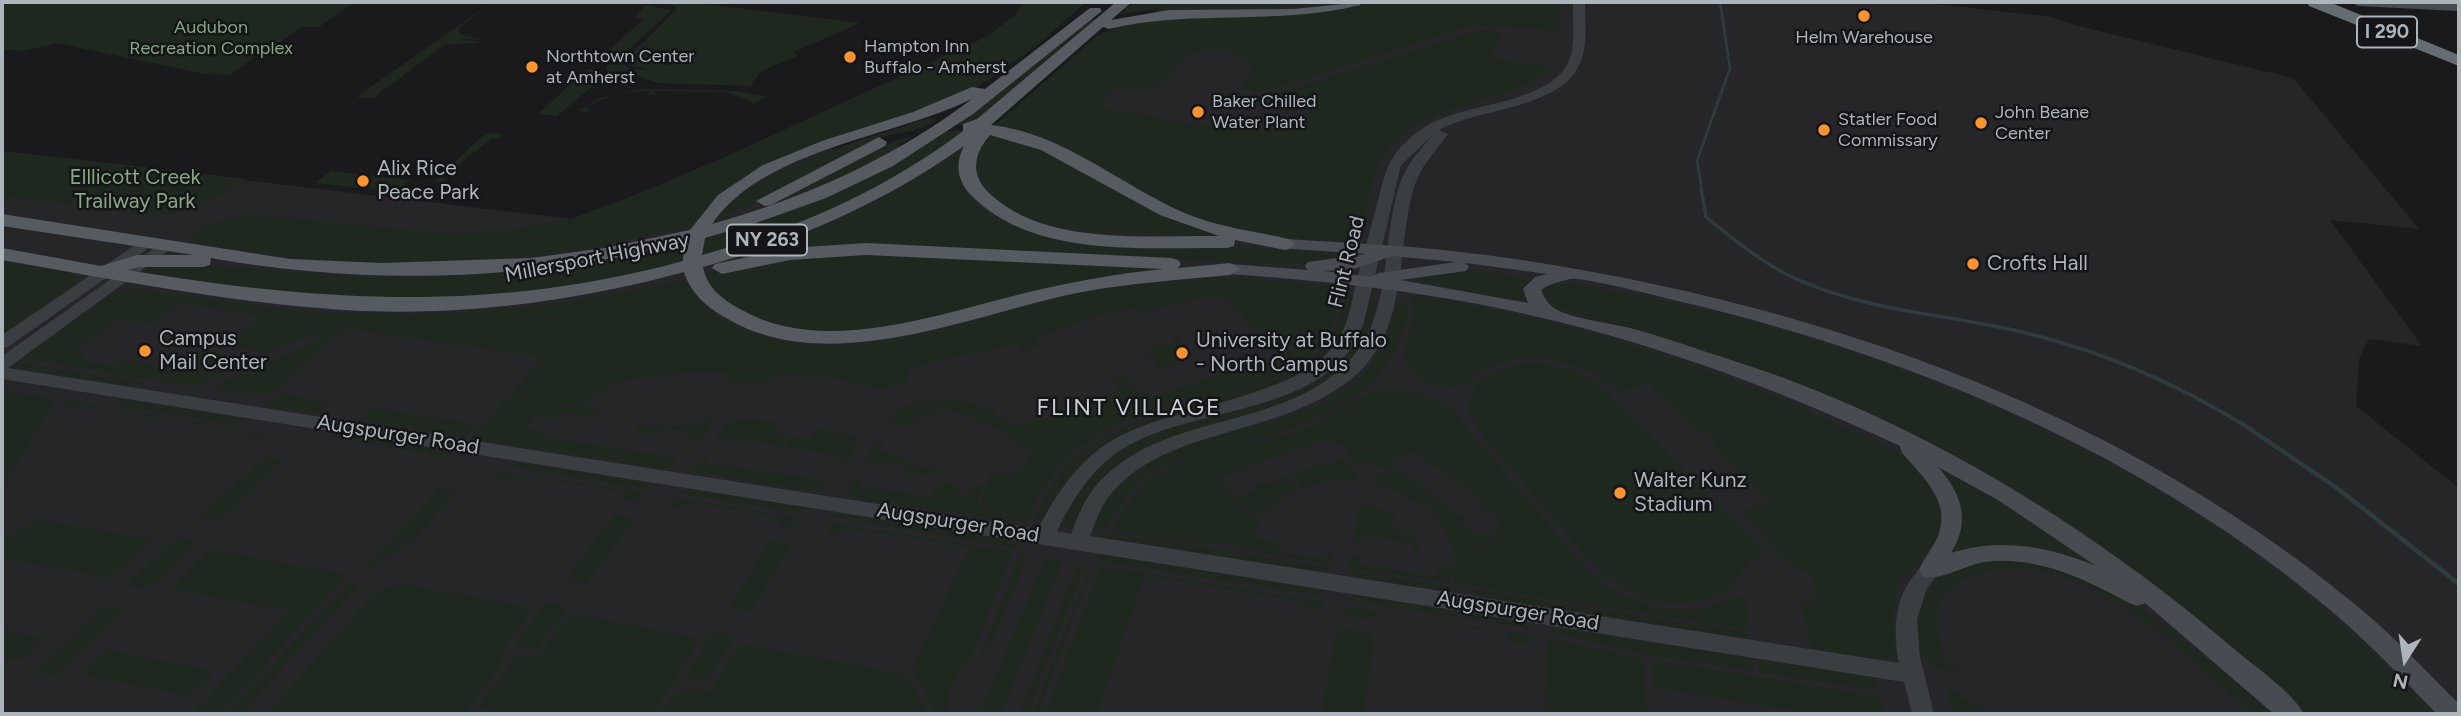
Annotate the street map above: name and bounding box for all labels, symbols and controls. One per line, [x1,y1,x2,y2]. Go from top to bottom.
marker: Helm Warehouse [1856,8,1872,24]
road number: I 290 [2357,16,2417,48]
park label: Audubon Recreation Complex [129,17,293,60]
place label: Helm Warehouse [1795,27,1933,49]
place label: Hampton Inn Buffalo - Amherst [864,36,1007,78]
place label: Northtown Center at Amherst [546,46,694,88]
marker: Hampton Inn Buffalo - Amherst [842,49,858,65]
marker: Northtown Center at Amherst [524,59,540,75]
place label: Baker Chilled Water Plant [1212,91,1317,134]
place label: John Beane Center [1995,102,2089,144]
marker: Baker Chilled Water Plant [1190,104,1206,120]
place label: Statler Food Commissary [1838,109,1938,152]
marker: John Beane Center [1973,115,1989,131]
marker: Statler Food Commissary [1816,122,1832,138]
place label: Alix Rice Peace Park [377,156,479,206]
park label: Elllicott Creek Trailway Park [69,165,201,215]
marker: Alix Rice Peace Park [355,173,371,189]
street label: Flint Road [1323,213,1371,311]
road number: NY 263 [727,224,807,256]
street label: Millersport Highway [503,228,691,288]
place label: Crofts Hall [1987,251,2088,277]
marker: Crofts Hall [1965,256,1981,272]
place label: Campus Mail Center [159,326,267,376]
place label: University at Buffalo - North Campus [1196,328,1387,378]
marker: Campus Mail Center [137,343,153,359]
marker: University at Buffalo - North Campus [1174,345,1190,361]
district label: FLINT VILLAGE [1038,394,1220,422]
street label: Augspurger Road [315,410,481,460]
place label: Walter Kunz Stadium [1634,468,1747,518]
marker: Walter Kunz Stadium [1612,485,1628,501]
street label: Augspurger Road [875,498,1041,548]
street label: Augspurger Road [1435,586,1601,636]
north arrow [2370,625,2440,695]
text: N [2391,668,2410,694]

